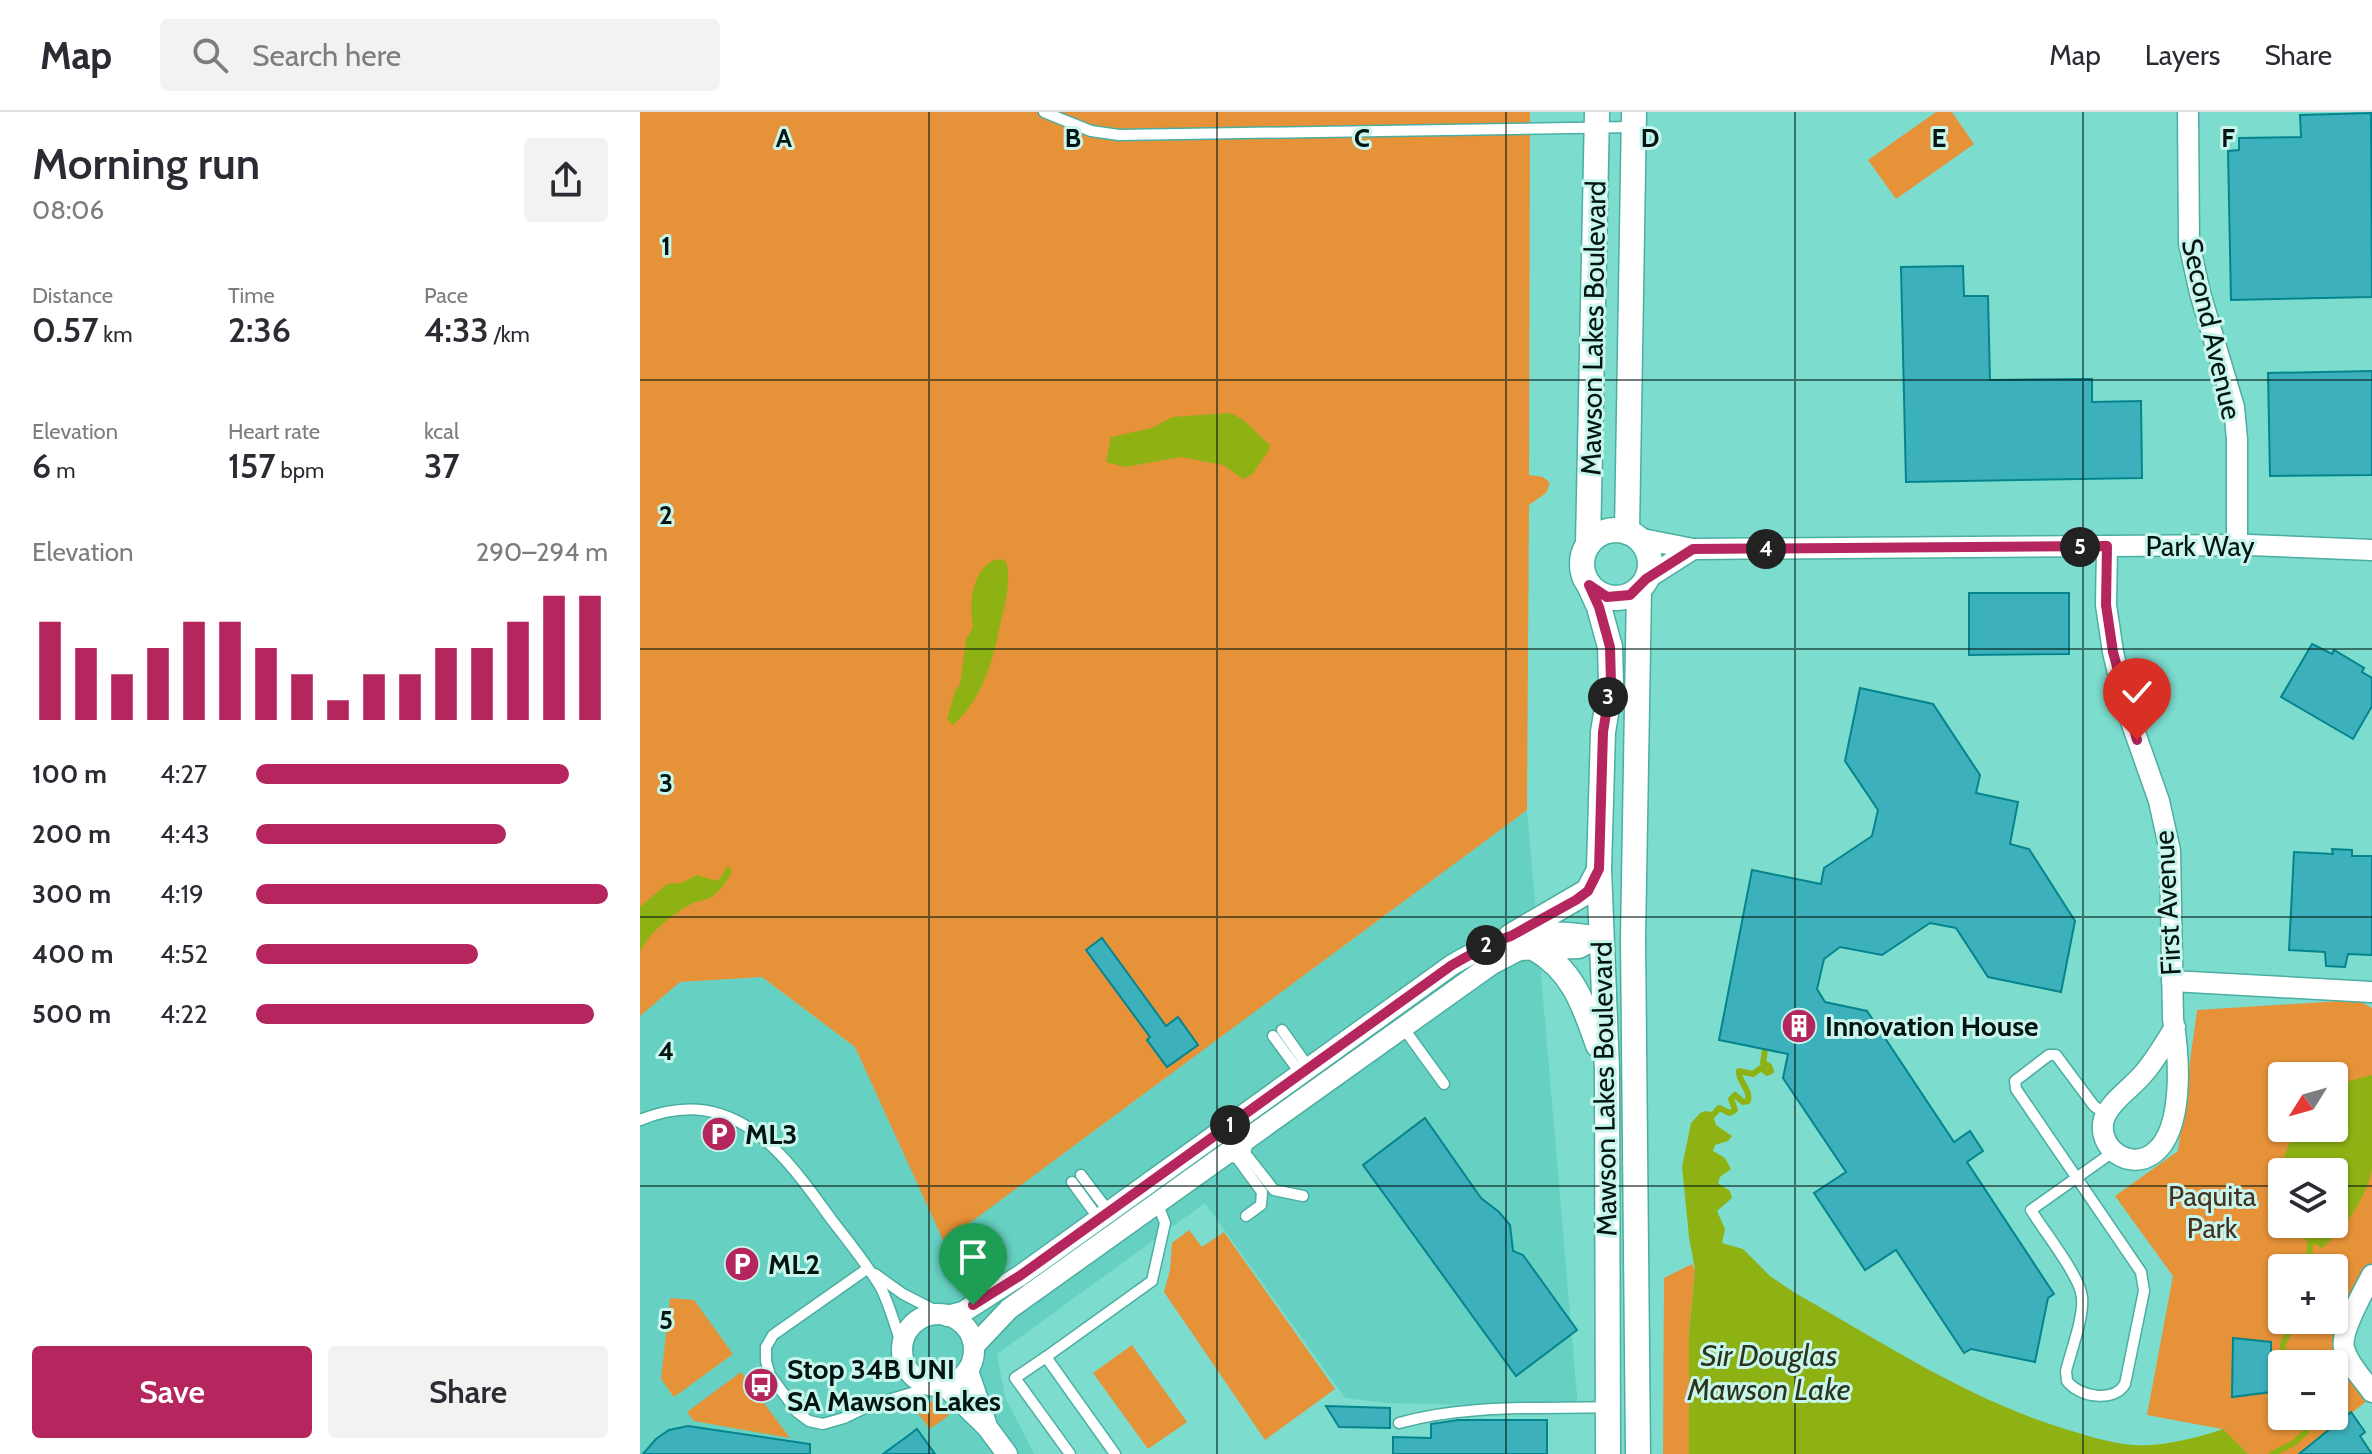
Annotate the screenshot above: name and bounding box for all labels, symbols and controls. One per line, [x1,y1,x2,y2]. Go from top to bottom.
search box [160,19,720,91]
text: Map [40,32,112,79]
icon: search [188,33,232,77]
text: Search here [252,37,401,74]
text: Map [2049,38,2101,72]
text: Layers [2145,38,2220,72]
text: Share [2264,38,2332,72]
text: A [776,122,793,154]
text: B [1065,122,1081,154]
text: C [1354,122,1370,154]
text: D [1641,122,1659,154]
text: E [1932,122,1946,154]
text: F [2221,122,2235,154]
text: Morning run [32,137,260,190]
button: share [524,138,608,222]
street label: Mawson Lakes Boulevard [1573,180,1613,476]
text: 08:06 [32,194,104,226]
text: 1 [661,230,671,262]
street label: Second Avenue [2175,235,2249,423]
text: Distance [32,282,113,309]
text: Time [228,282,275,309]
text: Pace [424,282,468,309]
text: 0.57 [32,309,98,351]
text: 2:36 [228,309,291,351]
text: 4:33 [424,309,489,351]
text: km [98,321,133,348]
text: /km [489,321,530,348]
text: Elevation [32,418,118,445]
text: Heart rate [228,418,320,445]
text: kcal [424,418,459,445]
text: 6 [32,445,51,487]
text: 157 [228,445,276,487]
text: 37 [424,445,460,487]
text: m [51,457,75,484]
text: bpm [276,457,324,484]
text: 2 [659,499,673,531]
pin: 5 [2060,527,2100,567]
pin: 4 [1746,529,1786,569]
street label: Park Way [2145,529,2255,563]
text: 5 [2074,533,2086,560]
text: 4 [1759,535,1773,562]
text: Elevation [32,536,134,568]
text: 290–294 m [476,536,608,568]
pin [2103,658,2171,740]
icon: check [2115,670,2159,714]
pin: 3 [1588,677,1628,717]
text: 3 [1602,683,1614,710]
text: 100 m [32,758,107,790]
text: 4:27 [160,758,207,790]
text: 3 [659,767,673,799]
text: 200 m [32,818,111,850]
text: 4:43 [160,818,210,850]
street label: First Avenue [2146,830,2188,976]
text: 300 m [32,878,111,910]
text: 4:19 [160,878,204,910]
pin: 2 [1466,925,1506,965]
text: 2 [1480,931,1492,958]
text: 400 m [32,938,113,970]
text: 4:52 [160,938,208,970]
street label: Mawson Lakes Boulevard [1584,941,1624,1237]
text: 500 m [32,998,111,1030]
text: 4:22 [160,998,208,1030]
building icon: Innovation House [1780,1007,1818,1045]
place label: Innovation House [1825,1009,2039,1043]
text: 4 [658,1035,674,1067]
north arrow [2268,1062,2348,1142]
map controls [2268,1062,2348,1430]
pin: 1 [1210,1105,1250,1145]
text: 1 [1226,1111,1234,1138]
parking icon: ML3 [700,1115,738,1153]
place label: ML3 [745,1117,797,1151]
button: layers [2268,1158,2348,1238]
park label: Paquita Park [2168,1179,2257,1245]
pin [939,1223,1007,1305]
icon: arrive [951,1235,995,1279]
parking icon: ML2 [723,1245,761,1283]
place label: ML2 [768,1247,820,1281]
button: + [2268,1254,2348,1334]
text: 5 [659,1304,673,1336]
water label: Sir Douglas Mawson Lake [1686,1337,1851,1408]
button: Save [32,1346,312,1438]
button: Share [328,1346,608,1438]
button: − [2268,1350,2348,1430]
place label: Stop 34B UNI SA Mawson Lakes [787,1352,1001,1418]
bus stop icon: Stop 34B UNI SA Mawson Lakes [742,1366,780,1404]

